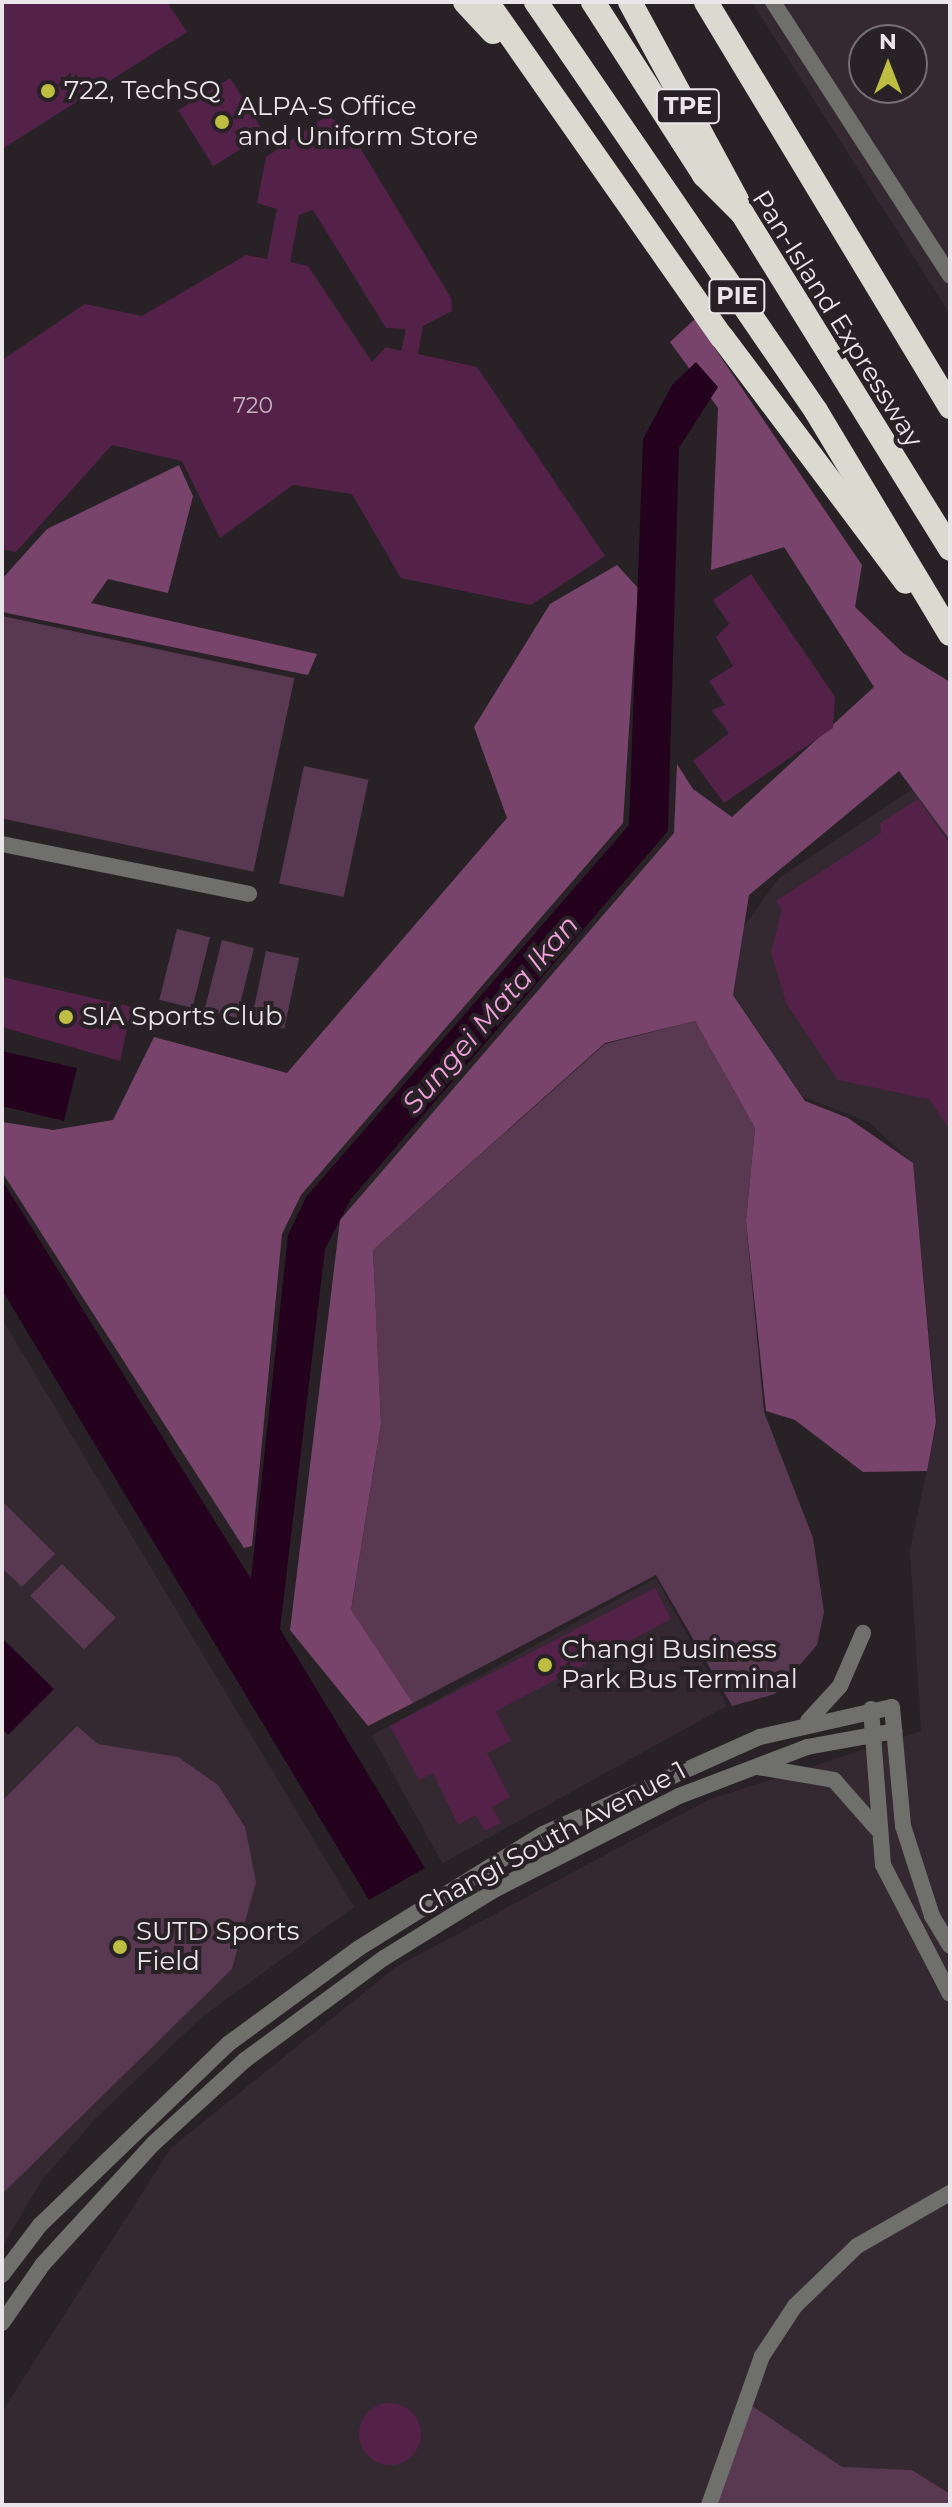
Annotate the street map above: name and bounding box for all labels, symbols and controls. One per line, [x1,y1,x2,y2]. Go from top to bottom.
north arrow [848,24,928,104]
text: N [879,28,897,55]
place label: 722, TechSQ [64,75,220,107]
marker: 722, TechSQ [39,82,57,100]
road number: TPE [654,86,722,126]
place label: ALPA-S Office and Uniform Store [238,91,478,152]
marker: ALPA-S Office and Uniform Store [213,113,231,131]
street label: Pan-Island Expressway [745,185,929,453]
road number: PIE [707,276,767,316]
house number: 720 [233,393,273,419]
water label: Sungei Mata Ikan [395,908,585,1120]
place label: SIA Sports Club [82,1001,283,1033]
marker: SIA Sports Club [57,1008,75,1026]
place label: Changi Business Park Bus Terminal [561,1634,798,1696]
marker: Changi Business Park Bus Terminal [536,1656,554,1674]
street label: Changi South Avenue 1 [412,1755,692,1923]
place label: SUTD Sports Field [136,1916,299,1978]
marker: SUTD Sports Field [111,1938,129,1956]

